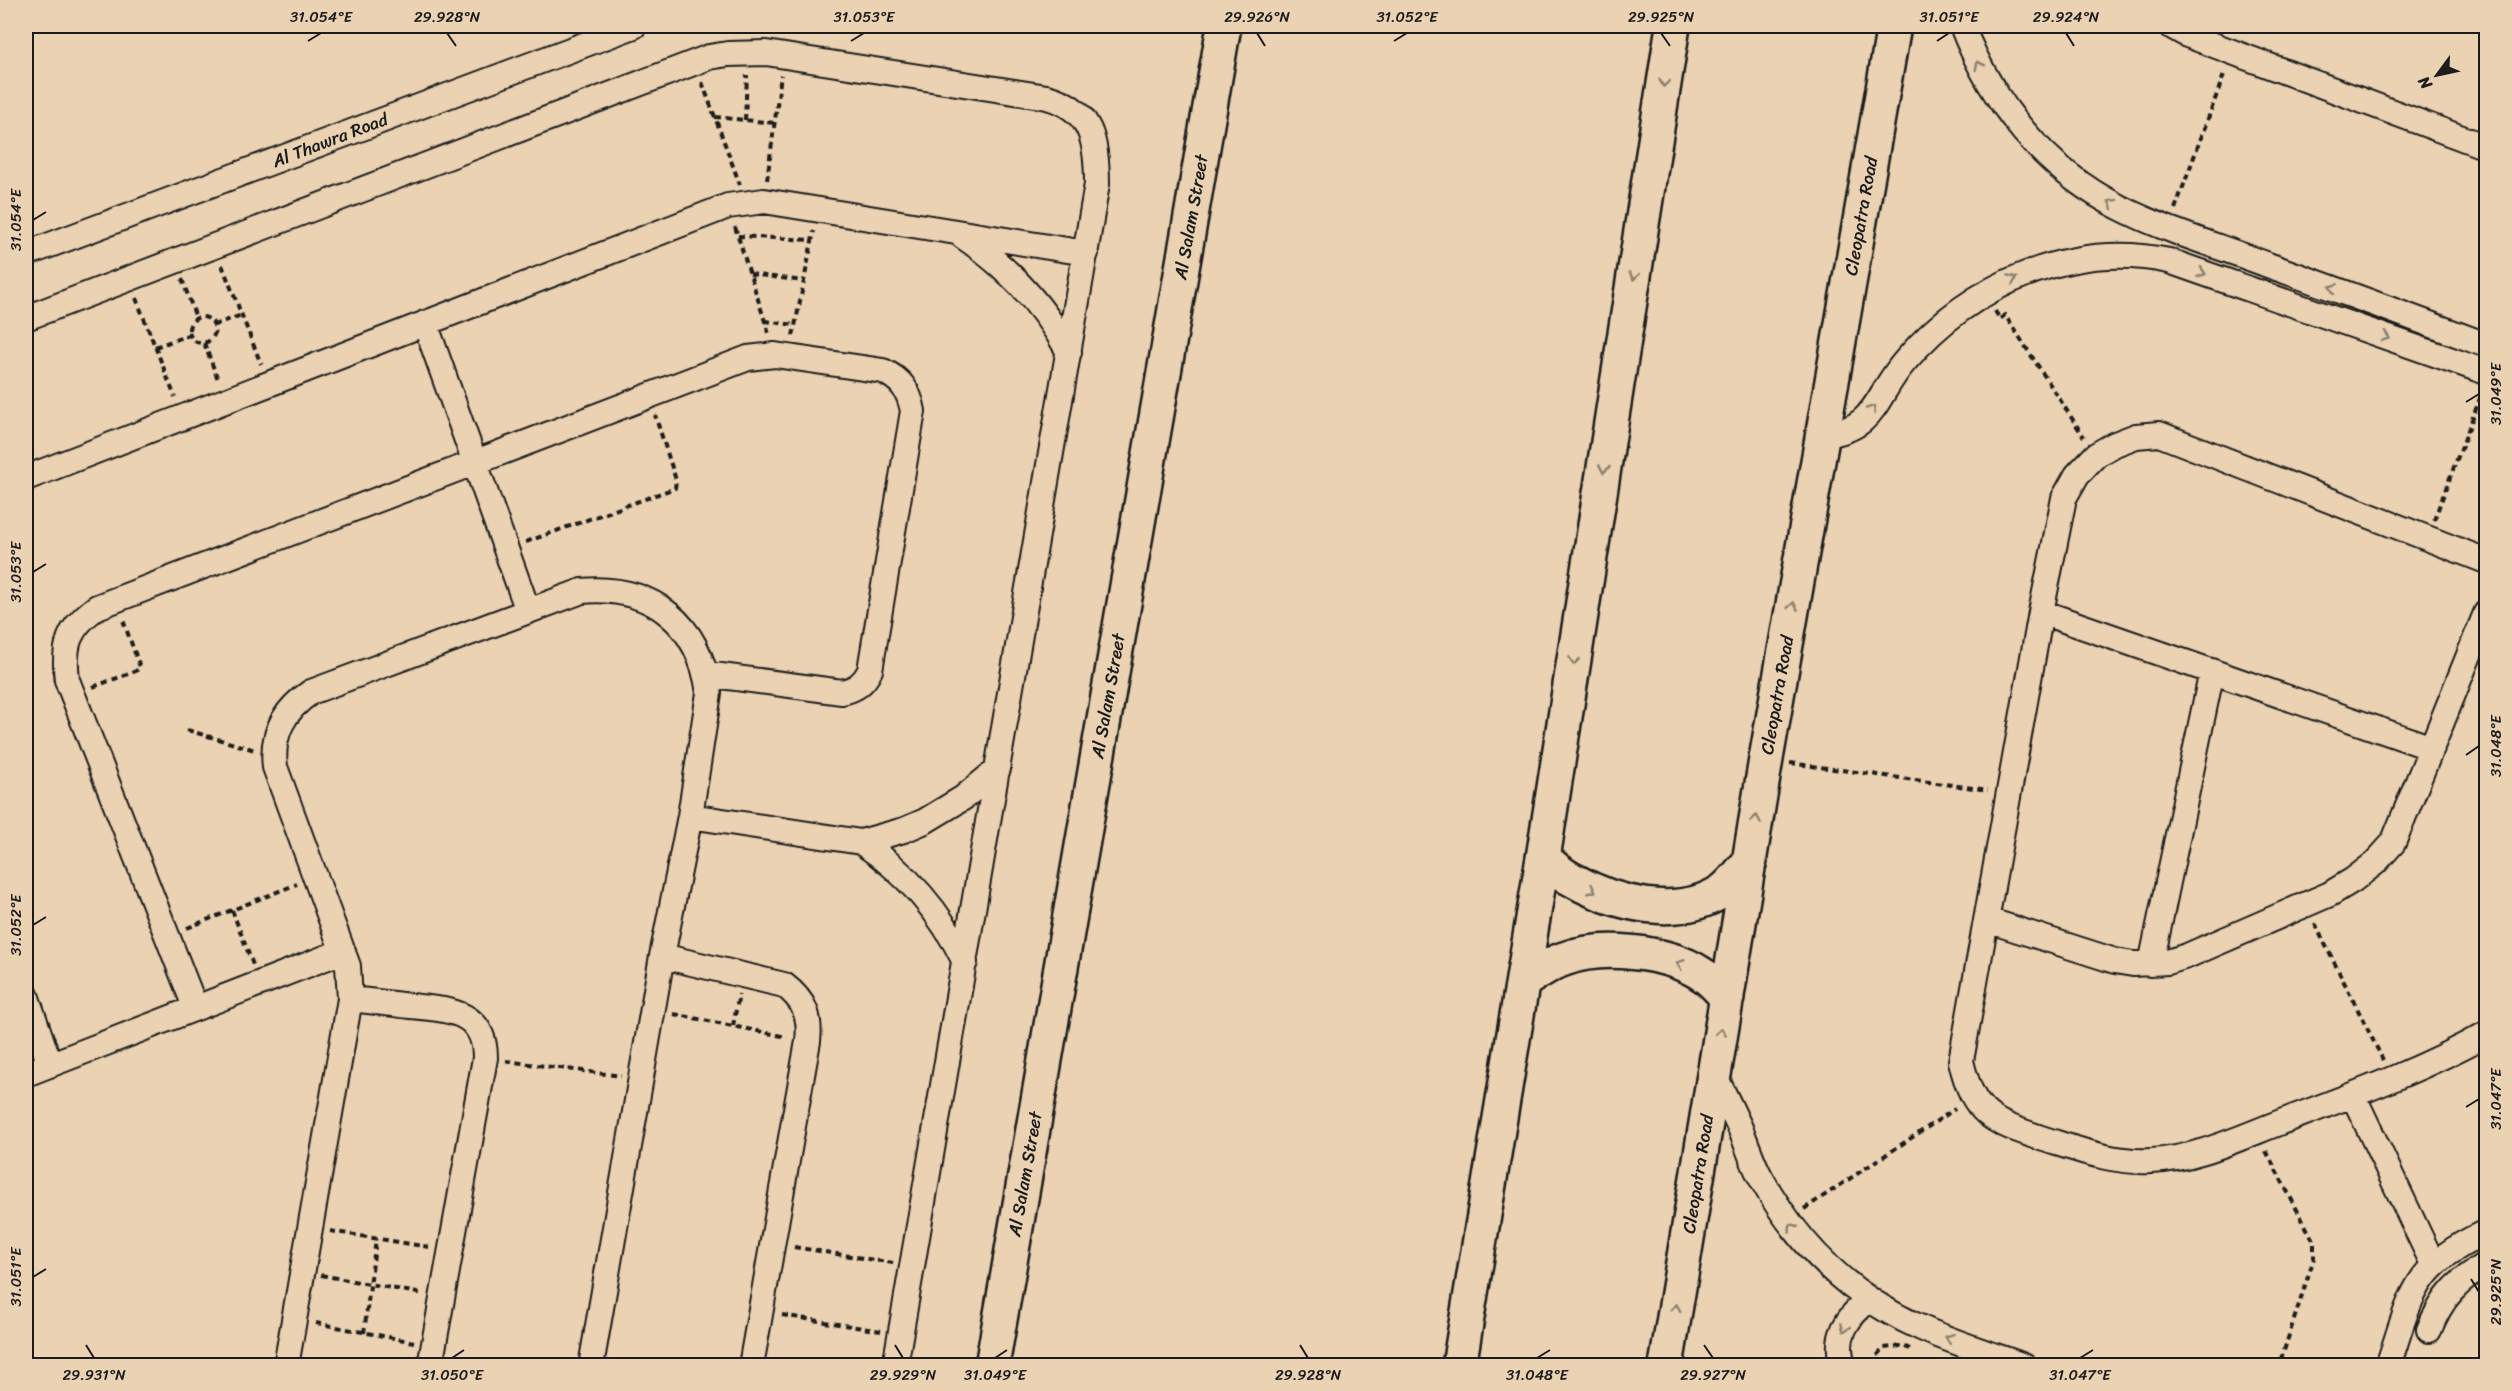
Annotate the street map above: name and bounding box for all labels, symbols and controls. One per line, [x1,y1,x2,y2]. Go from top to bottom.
text: 31.054°E [290,4,354,30]
text: 29.928°N [414,4,481,30]
text: 31.053°E [834,4,896,30]
text: 29.926°N [1224,4,1290,30]
text: 31.052°E [1376,4,1439,30]
text: 29.925°N [1628,4,1695,30]
text: 31.051°E [1919,4,1980,30]
text: 29.924°N [2033,4,2100,30]
north arrow [2407,45,2467,105]
one-way arrow [1975,61,1986,71]
text: N [2409,70,2441,96]
one-way arrow [1658,79,1670,88]
street label: Al Thawra Road [266,103,394,177]
street label: Al Salam Street [1164,151,1218,283]
street label: Cleopatra Road [1835,153,1887,278]
text: 31.054°E [3,187,29,251]
one-way arrow [2108,199,2118,210]
one-way arrow [2196,265,2207,278]
one-way arrow [1628,271,1640,281]
one-way arrow [2006,275,2017,287]
one-way arrow [2328,283,2339,296]
one-way arrow [2380,329,2391,342]
text: 31.049°E [2483,361,2509,425]
one-way arrow [1865,405,1876,416]
one-way arrow [1598,464,1610,473]
text: 31.053°E [3,540,29,602]
one-way arrow [1786,602,1799,612]
street label: Al Salam Street [1081,630,1135,762]
street label: Cleopatra Road [1751,632,1803,757]
one-way arrow [1568,657,1580,666]
text: 31.048°E [2483,713,2509,777]
one-way arrow [1750,815,1762,824]
one-way arrow [1586,883,1597,895]
text: 31.052°E [3,893,29,956]
one-way arrow [1676,959,1687,971]
one-way arrow [1714,1028,1727,1038]
text: 31.047°E [2483,1067,2509,1130]
street label: Al Salam Street [998,1108,1052,1240]
street label: Cleopatra Road [1673,1111,1723,1236]
one-way arrow [1789,1223,1800,1234]
text: 31.051°E [3,1246,29,1307]
text: 29.925°N [2483,1258,2509,1325]
one-way arrow [1669,1303,1682,1313]
one-way arrow [1840,1322,1852,1333]
one-way arrow [1944,1333,1955,1346]
text: 29.931°N [62,1362,126,1388]
text: 31.050°E [421,1362,485,1388]
text: 29.929°N [870,1362,937,1388]
text: 31.049°E [964,1362,1028,1388]
text: 29.928°N [1275,1362,1342,1388]
text: 31.048°E [1506,1362,1570,1388]
text: 29.927°N [1680,1362,1746,1388]
text: 31.047°E [2049,1362,2112,1388]

